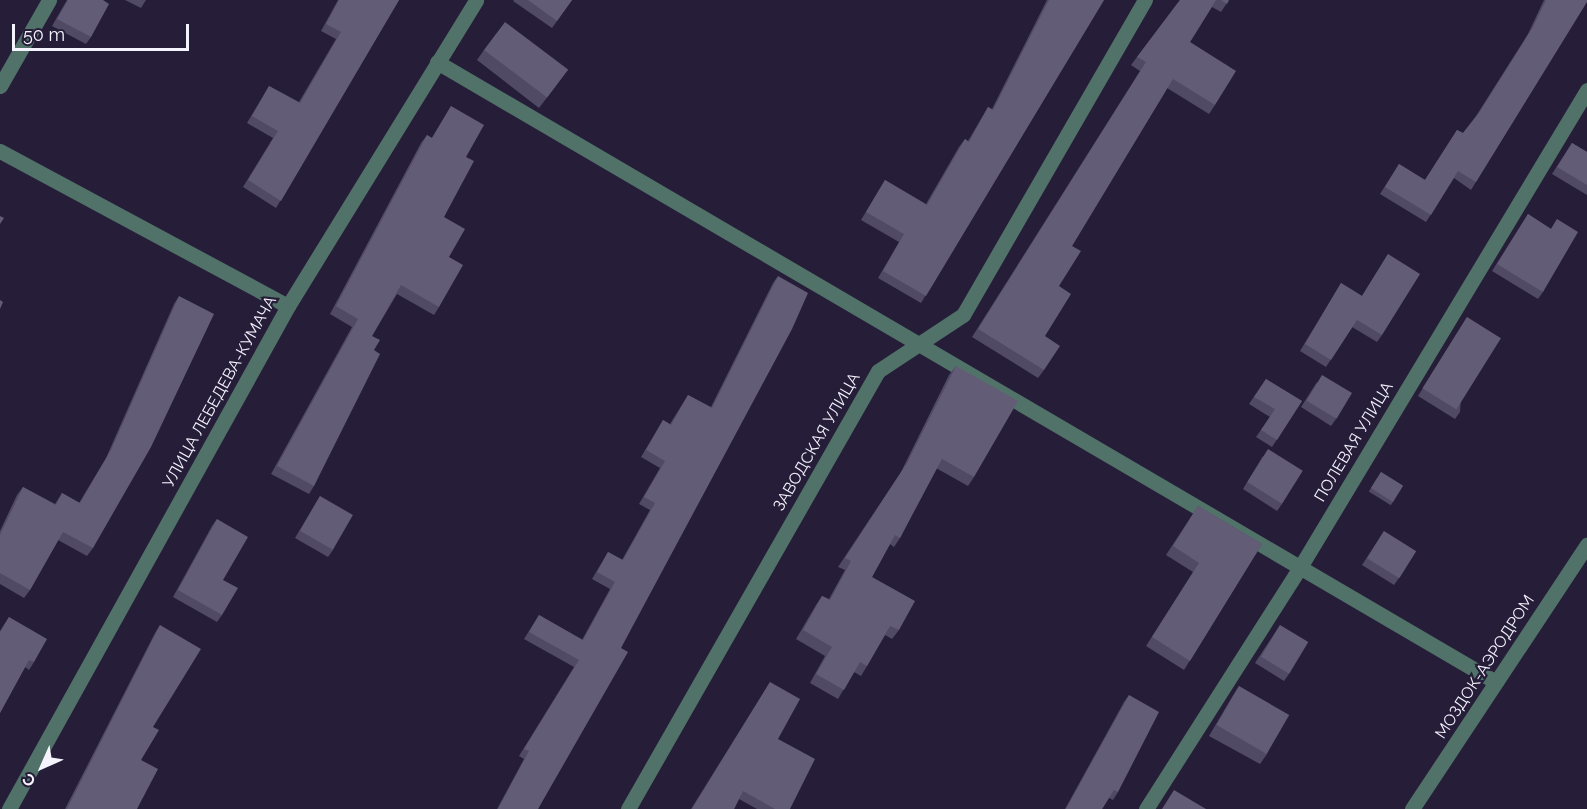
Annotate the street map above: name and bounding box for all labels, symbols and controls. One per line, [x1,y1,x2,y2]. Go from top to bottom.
scale bar [15,12,192,50]
text: 50 m [23,24,65,45]
street label: УЛИЦА ЛЕБЕДЕВА-КУМАЧА [159,293,281,491]
street label: ЗАВОДСКАЯ УЛИЦА [770,370,864,514]
street label: ПОЛЕВАЯ УЛИЦА [1311,379,1397,505]
street label: МОЗДОК-АЭРОДРОМ [1431,592,1539,742]
north arrow [12,737,72,797]
text: С [18,769,40,791]

